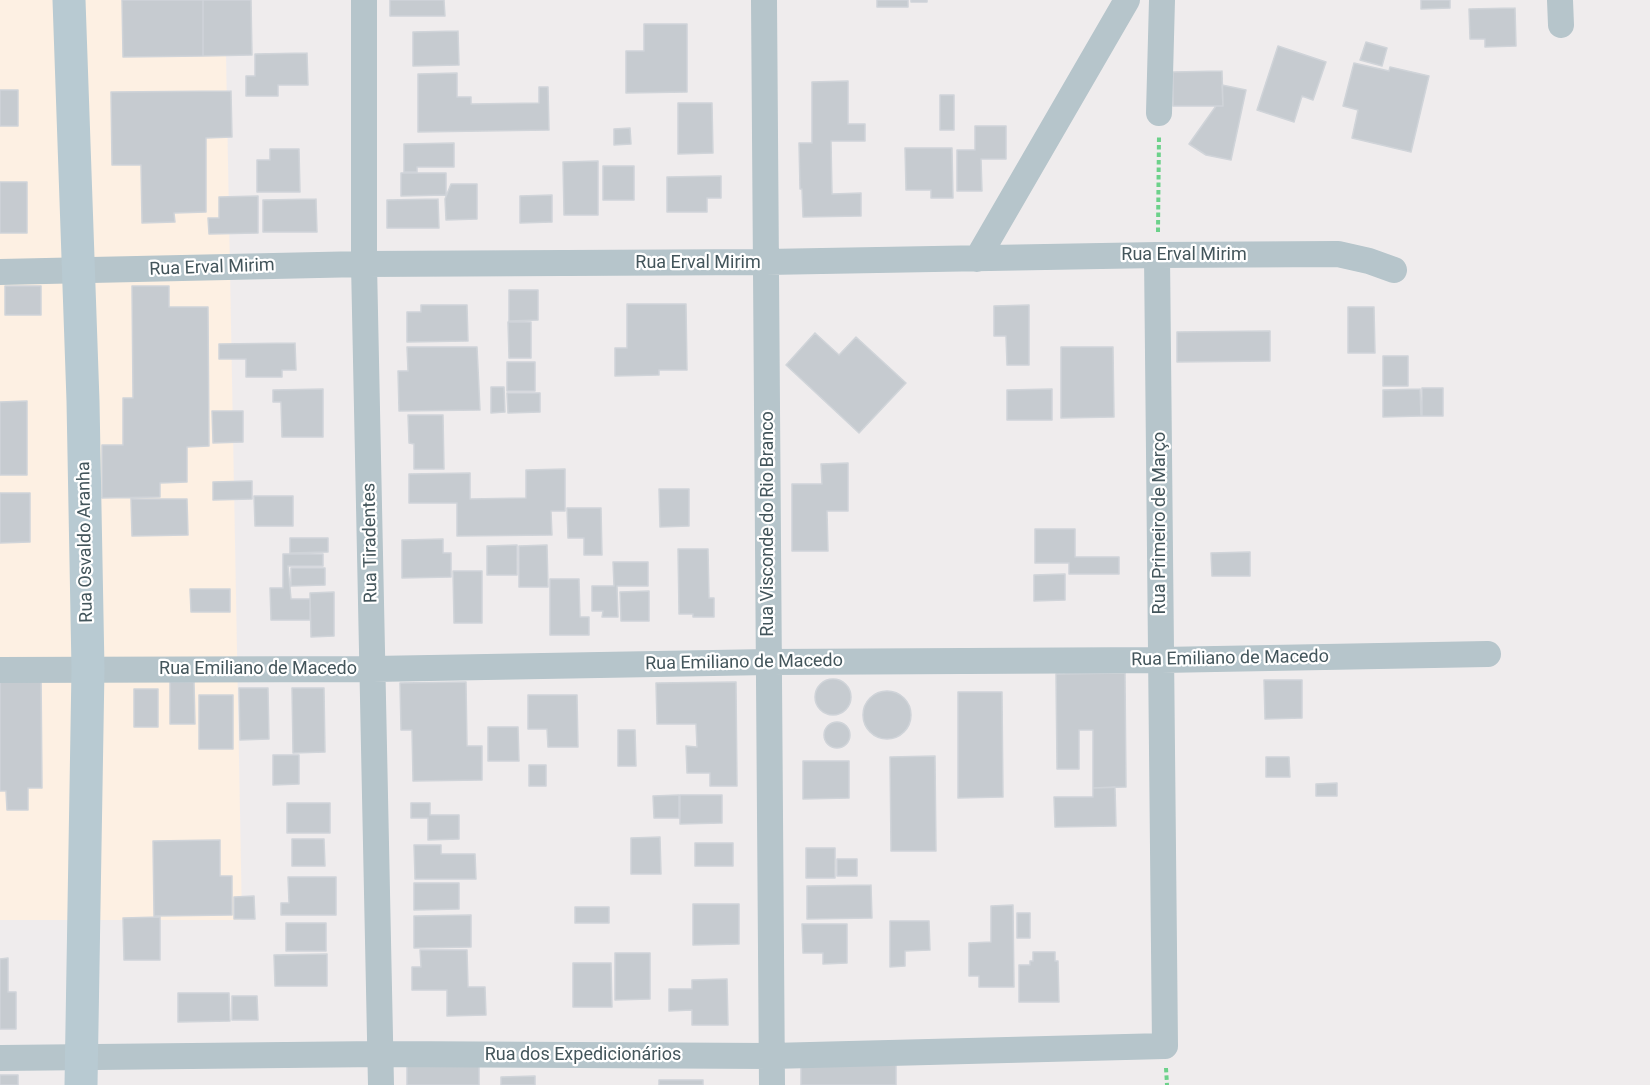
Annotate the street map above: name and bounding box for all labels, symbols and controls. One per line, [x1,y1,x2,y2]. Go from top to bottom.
street label: Rua Erval Mirim [1121,244,1247,266]
street label: Rua Erval Mirim [635,252,761,274]
street label: Rua Erval Mirim [149,255,275,281]
street label: Rua Visconde do Rio Branco [757,411,779,637]
street label: Rua Primeiro de Março [1149,432,1171,614]
street label: Rua Osvaldo Aranha [74,461,98,623]
street label: Rua Tiradentes [359,483,383,603]
street label: Rua Emiliano de Macedo [1131,646,1329,672]
street label: Rua Emiliano de Macedo [645,650,843,676]
street label: Rua Emiliano de Macedo [159,658,357,680]
street label: Rua dos Expedicionários [485,1044,681,1066]

